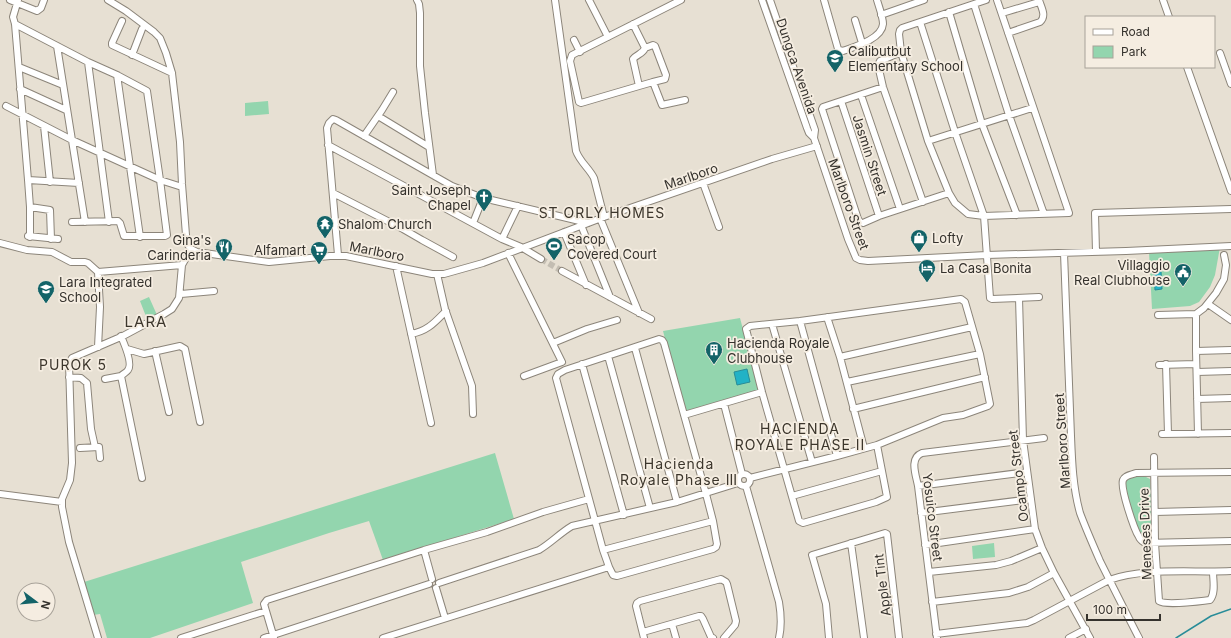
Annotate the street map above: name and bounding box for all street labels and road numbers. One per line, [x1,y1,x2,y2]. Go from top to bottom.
street label: Dungca Avenida [773,16,821,116]
street label: Jasmin Street [849,113,891,197]
street label: Marlboro Street [825,156,873,252]
street label: Marlboro [662,159,720,193]
street label: Marlboro [348,238,406,264]
street label: Marlboro Street [1051,393,1073,489]
street label: Ocampo Street [1004,429,1032,523]
street label: Yosuico Street [920,472,946,562]
street label: Meneses Drive [1135,488,1155,580]
street label: Apple Tint [870,553,894,617]

